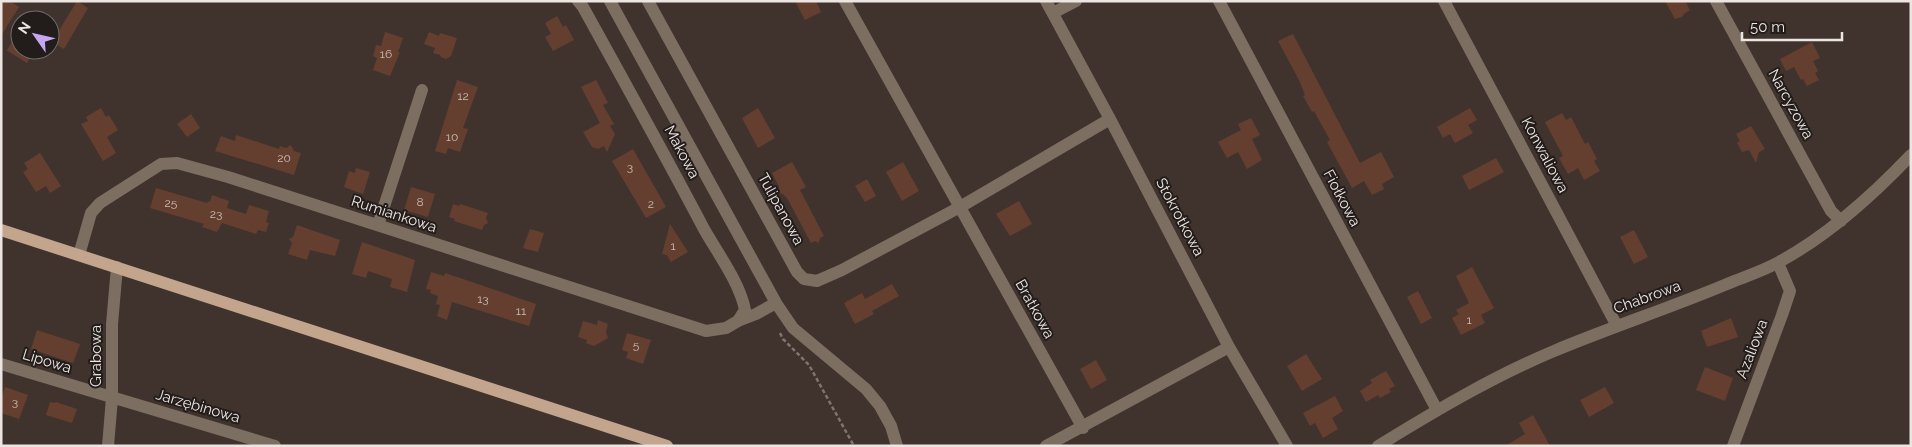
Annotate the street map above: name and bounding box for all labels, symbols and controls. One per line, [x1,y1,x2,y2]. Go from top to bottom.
north arrow [10,10,60,60]
scale bar [1742,10,1842,42]
text: 50 m [1750,18,1785,36]
text: N [15,19,34,37]
house number: 16 [380,47,392,61]
street label: Narcyzowa [1764,66,1818,142]
house number: 12 [457,89,469,103]
street label: Konwaliowa [1518,114,1572,196]
street label: Makowa [661,122,703,182]
house number: 10 [446,130,458,144]
house number: 20 [277,151,291,165]
house number: 3 [627,160,633,174]
street label: Fiołkowa [1320,166,1364,230]
street label: Tulipanowa [754,170,808,248]
street label: Stokrotkowa [1152,175,1208,259]
street label: Rumiankowa [349,192,439,236]
house number: 8 [416,195,424,209]
house number: 25 [165,196,178,210]
house number: 2 [648,197,654,211]
house number: 23 [210,207,222,221]
house number: 1 [670,239,676,253]
street label: Bratkowa [1011,276,1059,342]
street label: Chabrowa [1611,277,1683,317]
house number: 13 [477,292,489,306]
house number: 11 [516,304,526,318]
house number: 1 [1466,313,1472,327]
street label: Azaliowa [1733,317,1771,381]
street label: Grabowa [87,325,105,387]
house number: 5 [633,338,640,352]
street label: Lipowa [20,345,74,377]
street label: Jarzębinowa [154,385,242,427]
house number: 3 [12,395,18,409]

